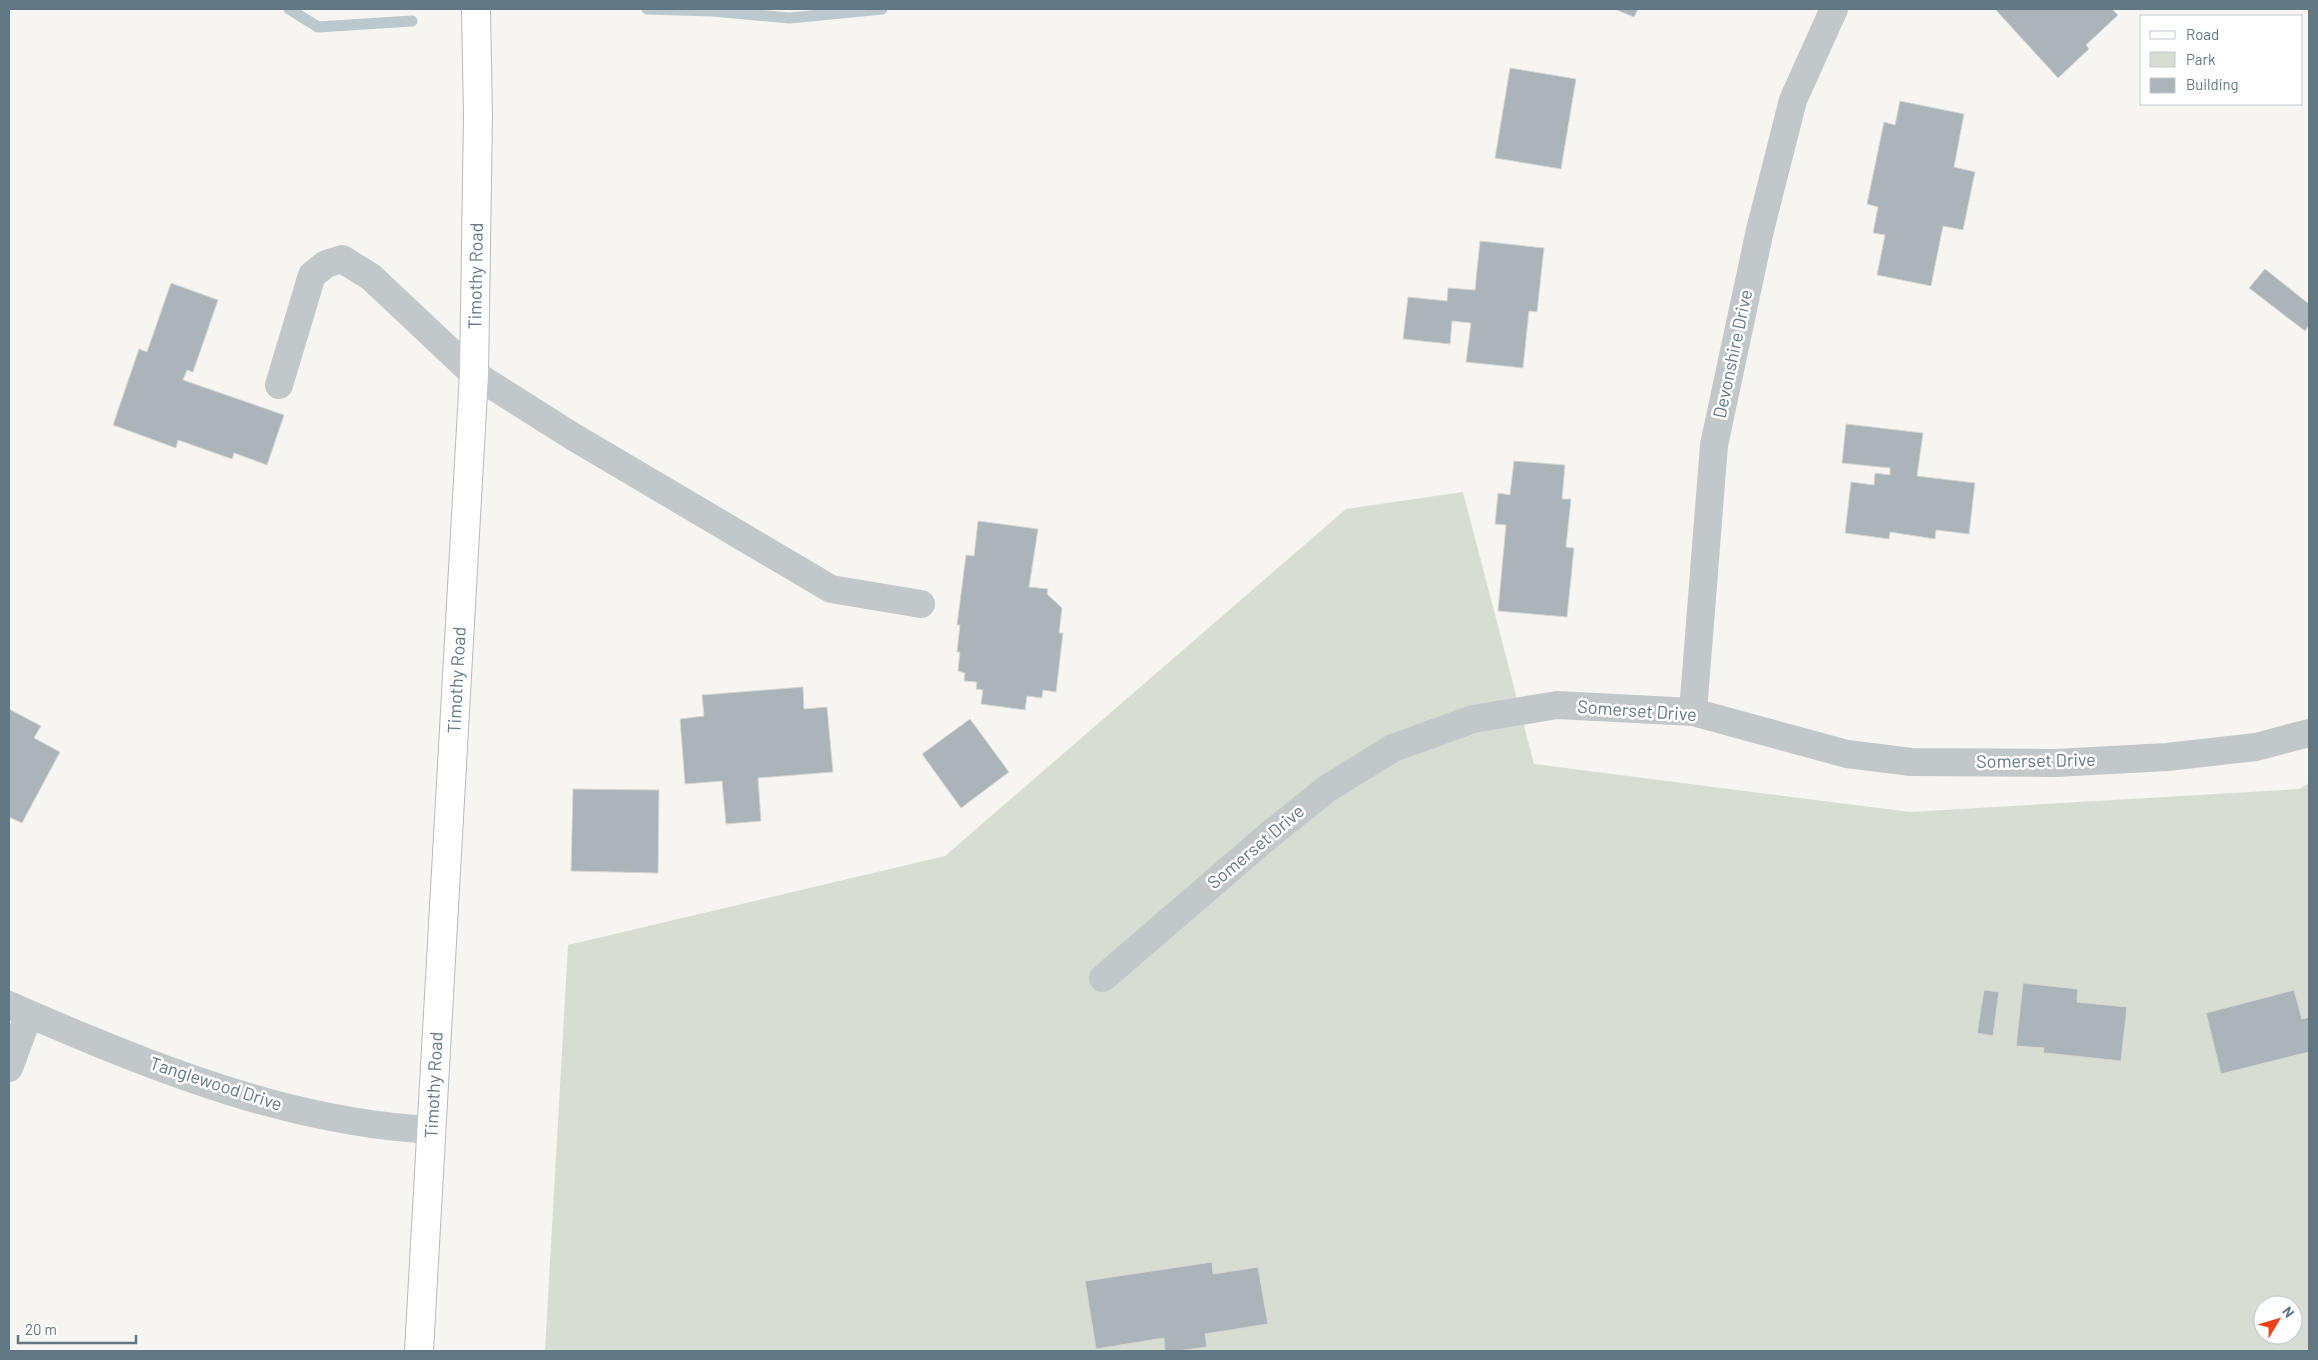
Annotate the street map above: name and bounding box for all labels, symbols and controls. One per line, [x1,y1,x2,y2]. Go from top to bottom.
legend [2140,15,2303,105]
text: Road [2186,25,2219,43]
text: Park [2186,50,2216,68]
text: Building [2186,75,2239,93]
street label: Timothy Road [463,222,487,330]
street label: Devonshire Drive [1708,287,1756,420]
street label: Timothy Road [442,626,470,734]
street label: Somerset Drive [1577,695,1697,725]
street label: Somerset Drive [1976,748,2096,772]
street label: Somerset Drive [1202,799,1308,893]
street label: Timothy Road [419,1031,447,1139]
street label: Tanglewood Drive [147,1051,285,1115]
north arrow [2253,1295,2303,1345]
text: N [2279,1303,2298,1321]
scale bar [18,1312,135,1344]
text: 20 m [25,1320,57,1338]

